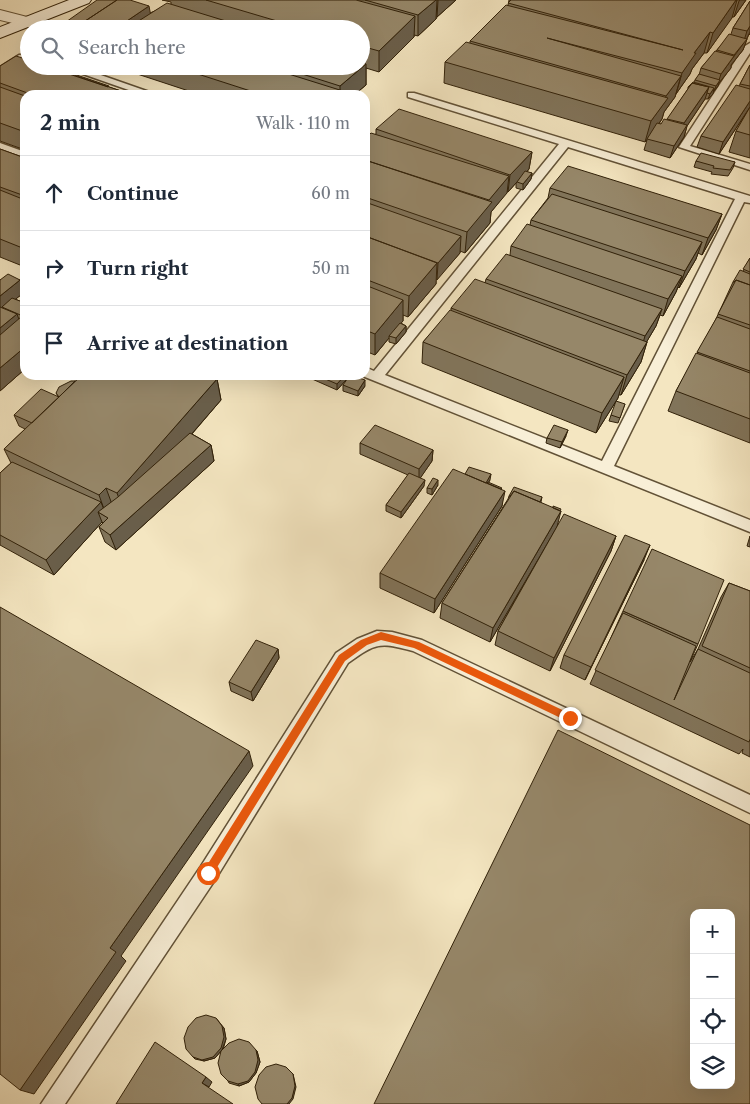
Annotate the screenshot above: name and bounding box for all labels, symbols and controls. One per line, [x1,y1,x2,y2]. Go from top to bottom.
search box [20,20,370,75]
icon: search [38,34,66,62]
text: Search here [78,36,186,59]
text: 2 min [40,110,100,135]
text: Walk · 110 m [256,113,350,133]
icon: ahead [40,179,68,207]
text: Continue [87,182,179,205]
text: 60 m [311,183,350,203]
icon: right [40,254,68,282]
text: Turn right [87,257,188,280]
text: 50 m [312,258,350,278]
icon: arrive [40,329,68,357]
text: Arrive at destination [87,332,288,355]
route end [559,707,582,730]
route start [197,862,220,885]
map controls [690,909,735,1089]
button: + [690,909,735,954]
button: − [690,954,735,999]
button: locate [690,999,735,1044]
button: layers [690,1044,735,1089]

